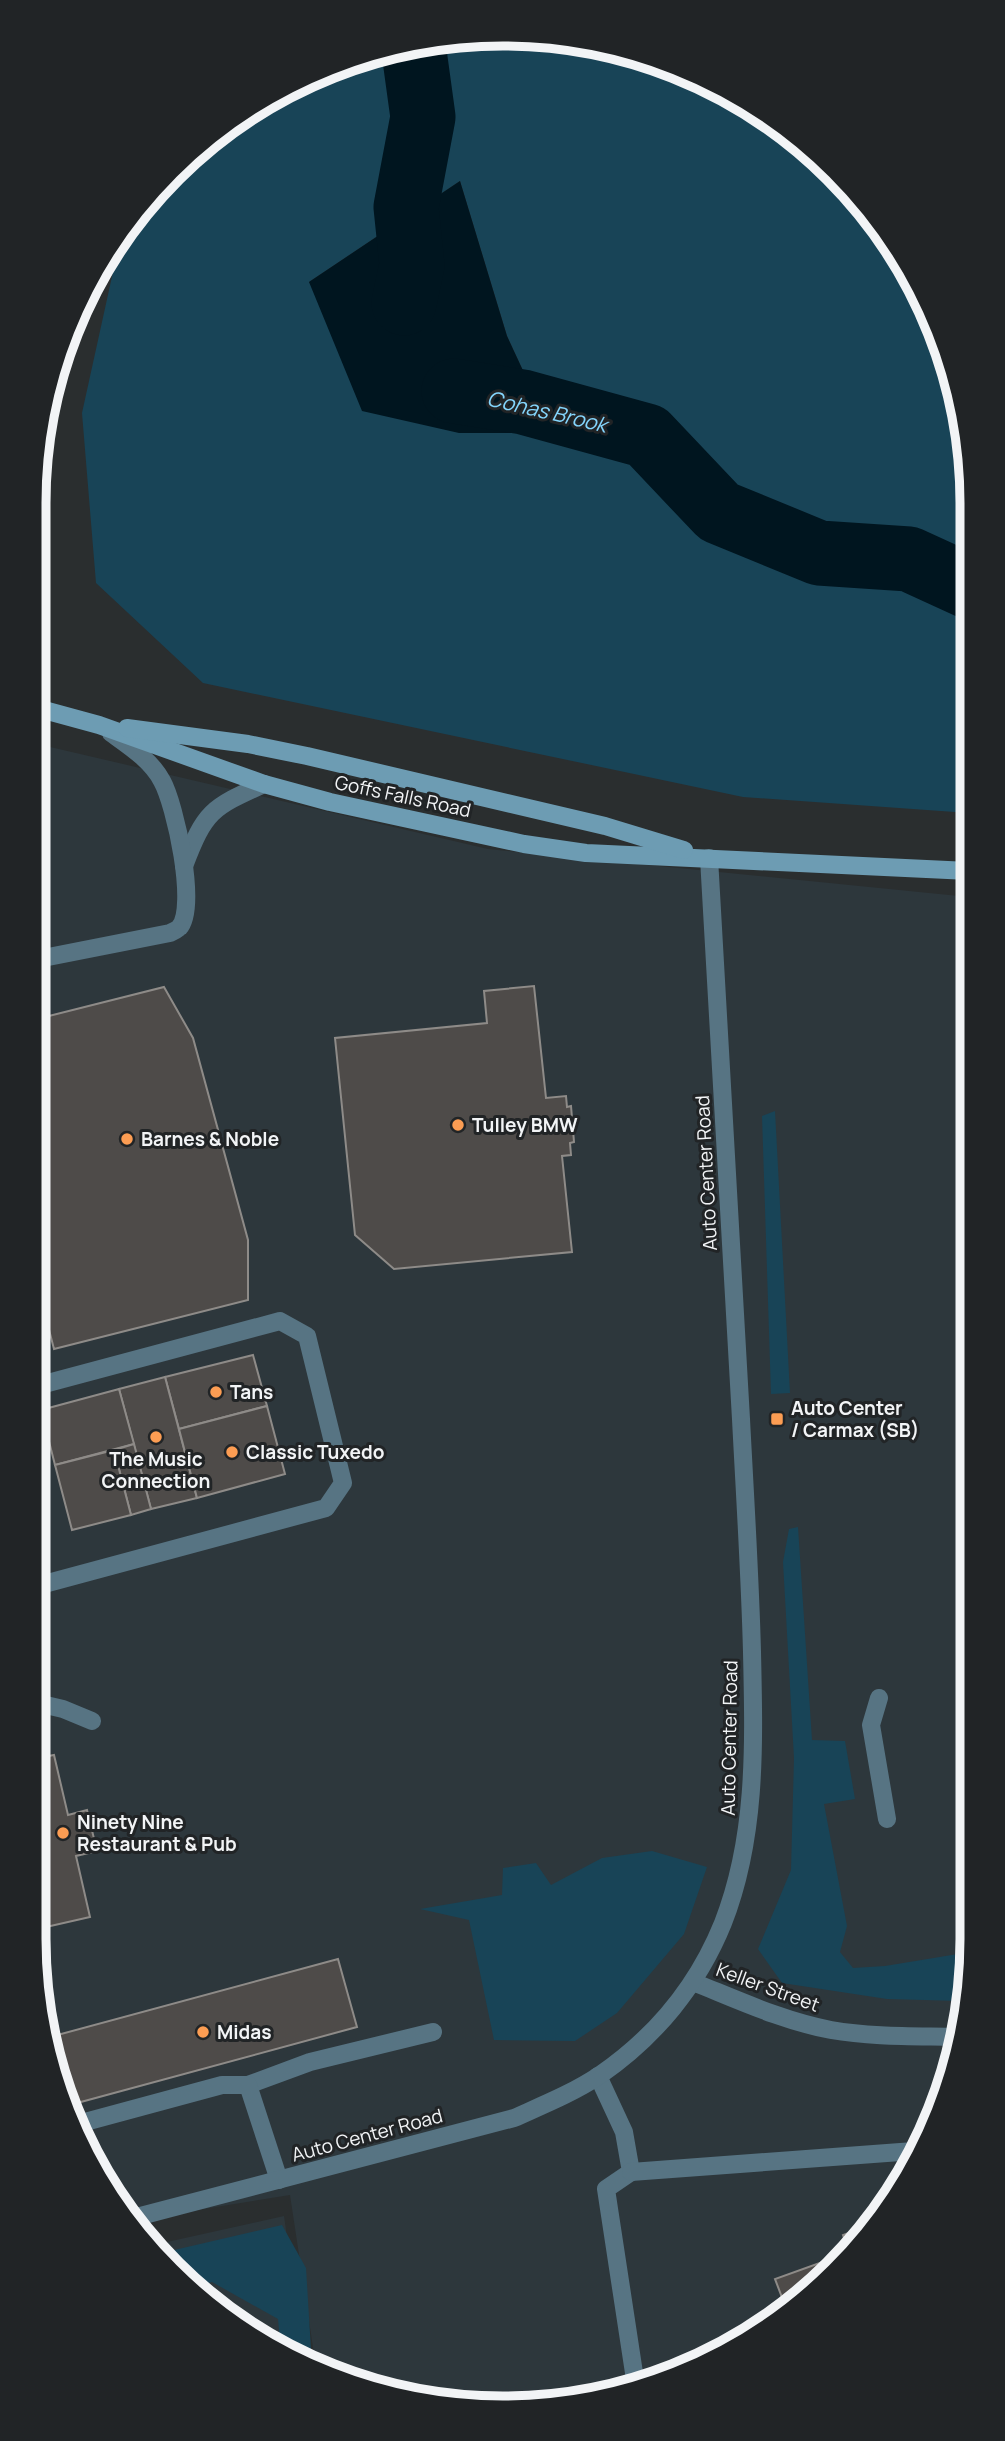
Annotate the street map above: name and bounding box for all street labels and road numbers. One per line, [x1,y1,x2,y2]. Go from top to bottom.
street label: Goffs Falls Road [333,769,473,823]
street label: Auto Center Road [689,1095,723,1251]
street label: Auto Center Road [715,1660,743,1816]
street label: Keller Street [713,1956,823,2018]
street label: Auto Center Road [289,2102,445,2168]

